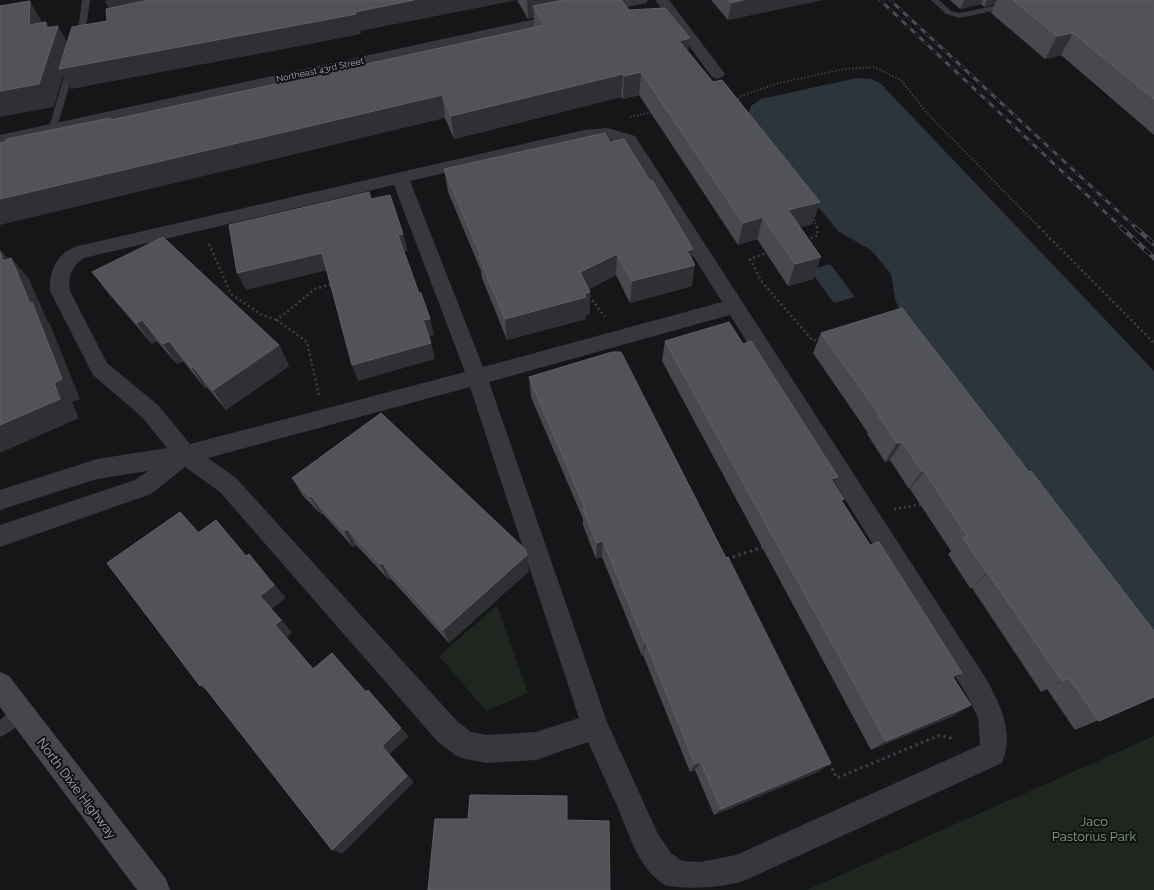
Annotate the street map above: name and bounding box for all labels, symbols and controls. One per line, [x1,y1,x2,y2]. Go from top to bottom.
street label: Northeast 43rd Street [275,56,365,84]
street label: North Dixie Highway [34,735,119,842]
park label: Jaco Pastorius Park [1052,814,1136,844]

